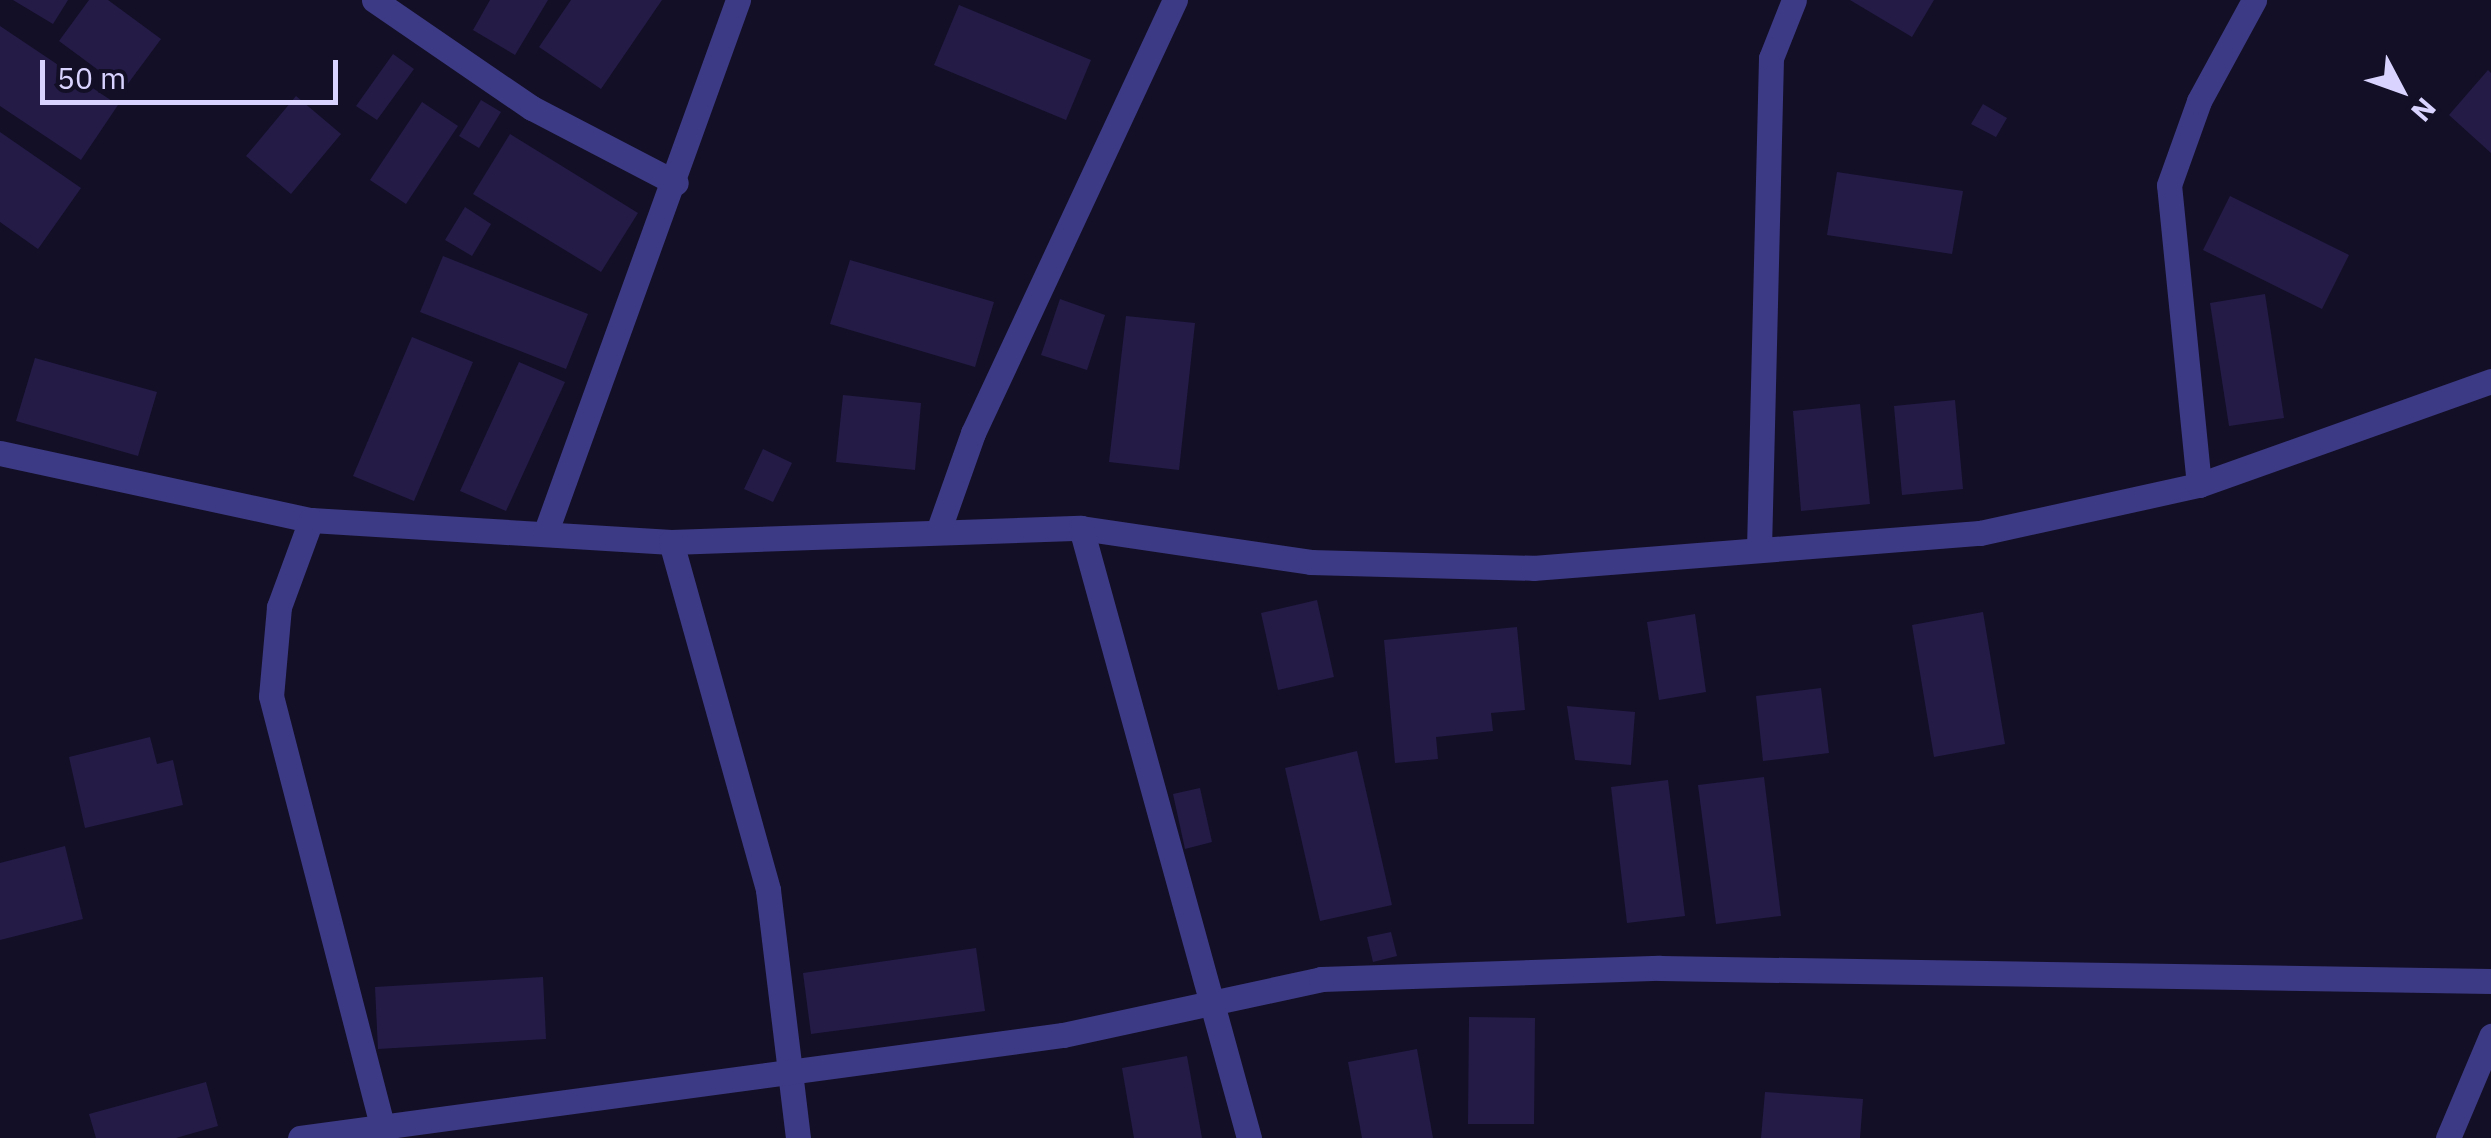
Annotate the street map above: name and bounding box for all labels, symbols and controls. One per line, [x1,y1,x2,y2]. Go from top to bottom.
scale bar [45,40,342,102]
north arrow [2351,40,2451,140]
text: 50 m [57,58,126,97]
text: N [2403,90,2445,130]

